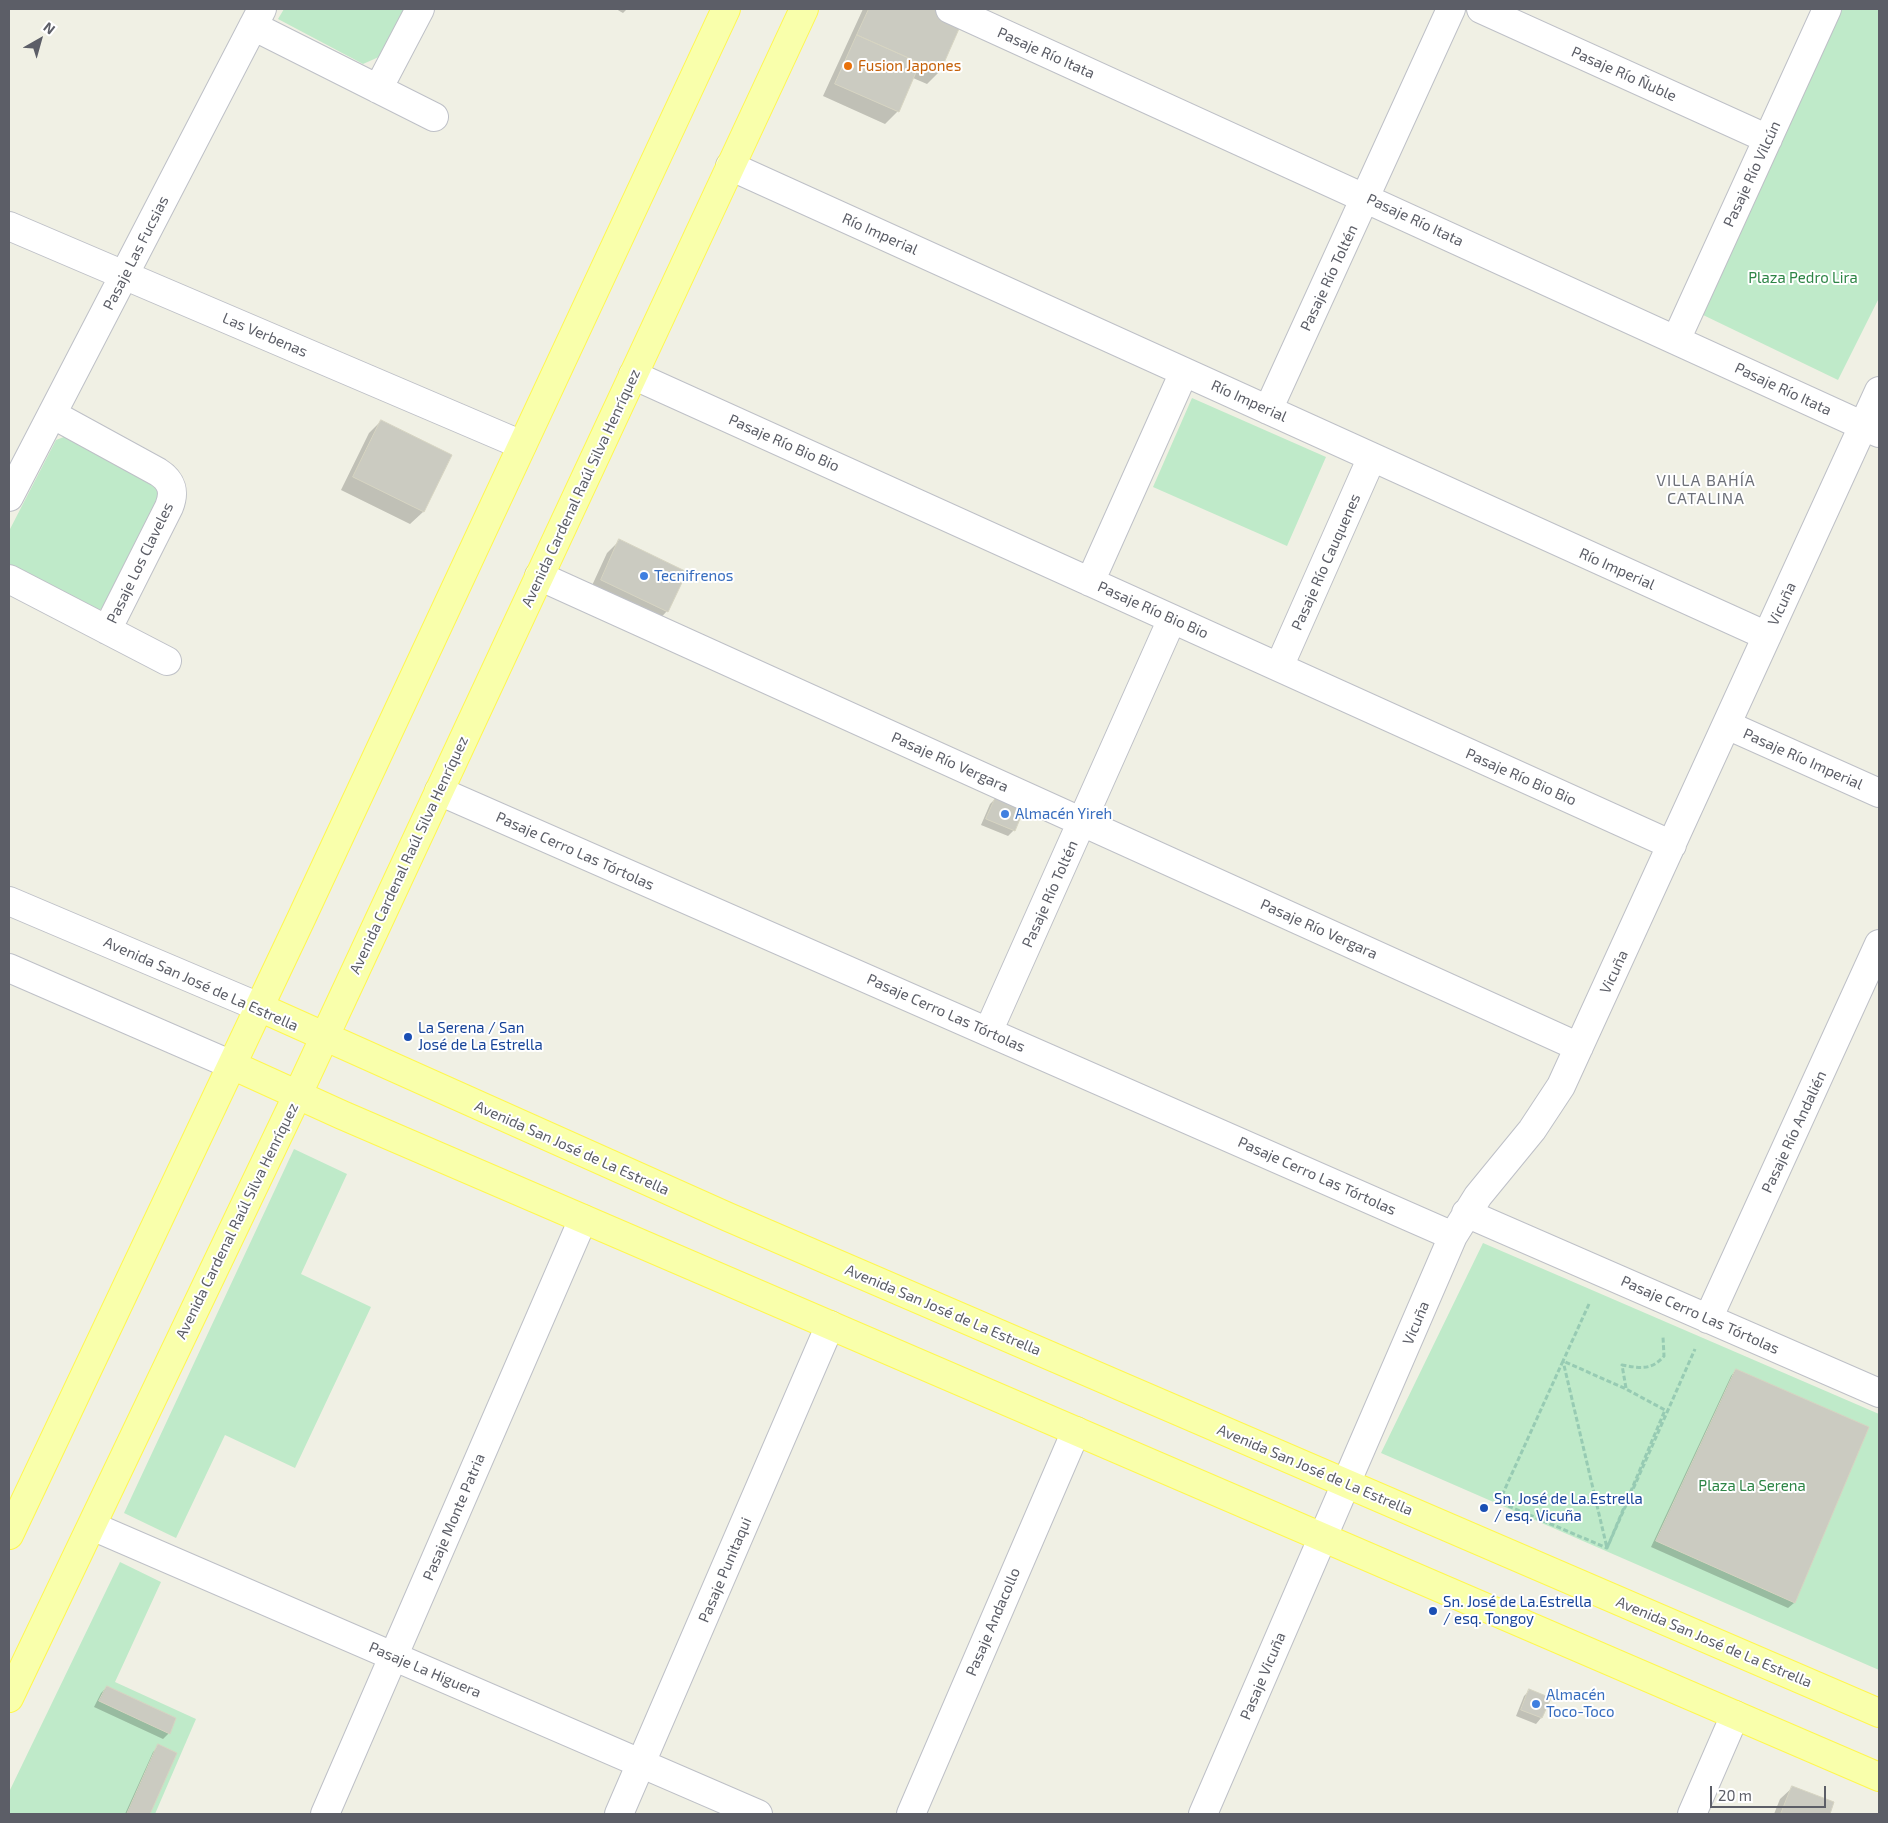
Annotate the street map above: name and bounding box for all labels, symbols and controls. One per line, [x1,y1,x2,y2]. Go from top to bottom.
north arrow [15,15,65,65]
text: N [40,18,59,38]
street label: Pasaje Río Itata [995,23,1097,83]
street label: Pasaje Río Ñuble [1569,43,1679,105]
place label: Fusion Japones [858,57,961,75]
marker: Fusion Japones [842,60,854,72]
street label: Pasaje Río Vilcún [1720,118,1784,230]
street label: Pasaje Río Itata [1364,190,1466,250]
street label: Pasaje Las Fucsias [99,193,173,313]
street label: Río Imperial [839,209,921,259]
street label: Pasaje Río Toltén [1296,222,1362,334]
park label: Plaza Pedro Lira [1748,269,1858,287]
street label: Las Verbenas [220,309,310,361]
street label: Pasaje Río Itata [1732,359,1834,419]
street label: Avenida Cardenal Raúl Silva Henríquez [518,366,644,610]
street label: Río Imperial [1208,376,1290,426]
street label: Pasaje Río Bio Bio [726,411,842,475]
district label: VILLA BAHÍA CATALINA [1655,471,1757,509]
street label: Pasaje Río Cauquenes [1288,491,1364,633]
street label: Pasaje Los Claveles [103,500,177,626]
street label: Río Imperial [1576,544,1658,594]
place label: Tecnifrenos [654,567,733,585]
marker: Tecnifrenos [638,570,650,582]
street label: Pasaje Río Bio Bio [1095,578,1211,642]
street label: Vicuña [1764,579,1800,629]
street label: Pasaje Río Imperial [1740,725,1866,793]
street label: Pasaje Río Vergara [889,728,1011,796]
street label: Avenida Cardenal Raúl Silva Henríquez [346,733,472,977]
street label: Pasaje Río Bio Bio [1463,745,1579,809]
place label: Almacén Yireh [1015,805,1112,823]
street label: Pasaje Cerro Las Tórtolas [493,808,657,894]
marker: Almacén Yireh [999,808,1011,820]
street label: Pasaje Río Toltén [1018,838,1082,950]
street label: Pasaje Río Vergara [1258,895,1380,963]
street label: Avenida San José de La Estrella [101,933,301,1035]
street label: Vicuña [1596,947,1632,997]
street label: Pasaje Cerro Las Tórtolas [864,970,1028,1056]
place label: La Serena / San José de La Estrella [418,1019,543,1054]
marker: La Serena / San José de La Estrella [402,1031,414,1043]
street label: Pasaje Río Andalién [1758,1068,1830,1196]
street label: Avenida San José de La Estrella [472,1097,672,1199]
street label: Avenida Cardenal Raúl Silva Henríquez [172,1100,302,1342]
street label: Pasaje Cerro Las Tórtolas [1235,1133,1399,1219]
street label: Avenida San José de La Estrella [842,1261,1044,1359]
street label: Pasaje Cerro Las Tórtolas [1618,1272,1782,1358]
street label: Vicuña [1399,1298,1433,1348]
street label: Avenida San José de La Estrella [1214,1421,1416,1519]
street label: Pasaje Monte Patria [419,1451,489,1583]
park label: Plaza La Serena [1698,1477,1806,1495]
place label: Sn. José de La.Estrella / esq. Vicuña [1494,1490,1643,1525]
marker: Sn. José de La.Estrella / esq. Vicuña [1478,1502,1490,1514]
street label: Pasaje Punitaqui [695,1515,755,1625]
street label: Pasaje Andacollo [962,1565,1024,1679]
place label: Sn. José de La.Estrella / esq. Tongoy [1443,1593,1592,1628]
street label: Avenida San José de La Estrella [1613,1593,1815,1691]
marker: Sn. José de La.Estrella / esq. Tongoy [1427,1605,1439,1617]
street label: Pasaje Vicuña [1236,1629,1290,1723]
street label: Pasaje La Higuera [366,1638,484,1702]
place label: Almacén Toco-Toco [1546,1686,1614,1721]
marker: Almacén Toco-Toco [1530,1698,1542,1710]
scale bar [1713,1776,1829,1808]
text: 20 m [1718,1786,1752,1804]

